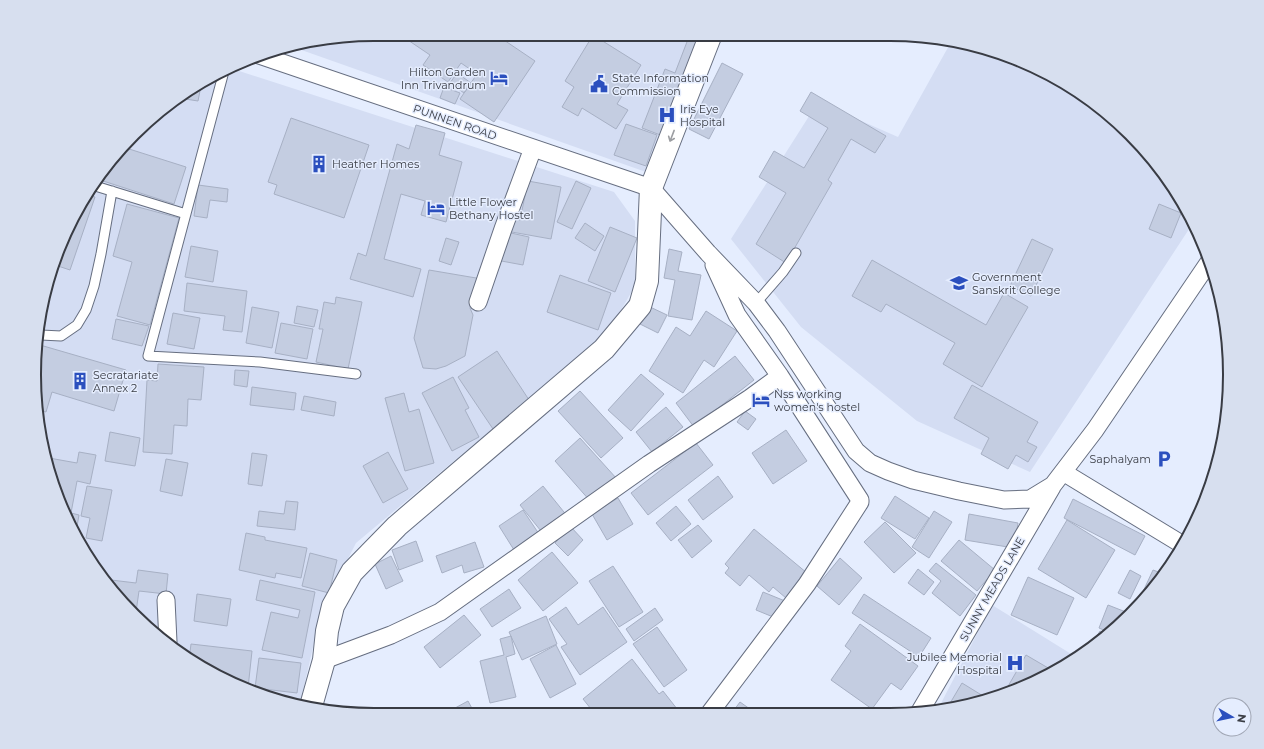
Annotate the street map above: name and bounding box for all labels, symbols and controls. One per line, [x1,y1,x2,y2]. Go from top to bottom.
place label: Hilton Garden Inn Trivandrum [401,65,486,92]
hotel icon: Hilton Garden Inn Trivandrum [489,68,509,88]
place label: State Information Commission [612,71,709,98]
public building icon: State Information Commission [589,74,609,94]
street label: PUNNEN ROAD [411,101,499,143]
place label: Iris Eye Hospital [680,102,725,129]
hospital icon: Iris Eye Hospital [657,105,677,125]
one-way arrow [667,130,675,142]
building icon: Heather Homes [309,154,329,174]
place label: Heather Homes [332,157,420,171]
place label: Little Flower Bethany Hostel [449,195,533,222]
hotel icon: Little Flower Bethany Hostel [426,198,446,218]
place label: Government Sanskrit College [972,270,1061,297]
school or university icon: Government Sanskrit College [949,273,969,293]
place label: Secratariate Annex 2 [93,368,159,395]
building icon: Secratariate Annex 2 [70,371,90,391]
place label: Nss working women's hostel [774,387,860,414]
hotel icon: Nss working women's hostel [751,390,771,410]
parking icon: Saphalyam [1154,449,1174,469]
place label: Saphalyam [1090,452,1151,466]
street label: SUNNY MEADS LANE [956,534,1028,644]
place label: Jubilee Memorial Hospital [906,650,1002,677]
hospital icon: Jubilee Memorial Hospital [1005,653,1025,673]
north arrow [1212,697,1252,737]
text: N [1234,713,1249,724]

